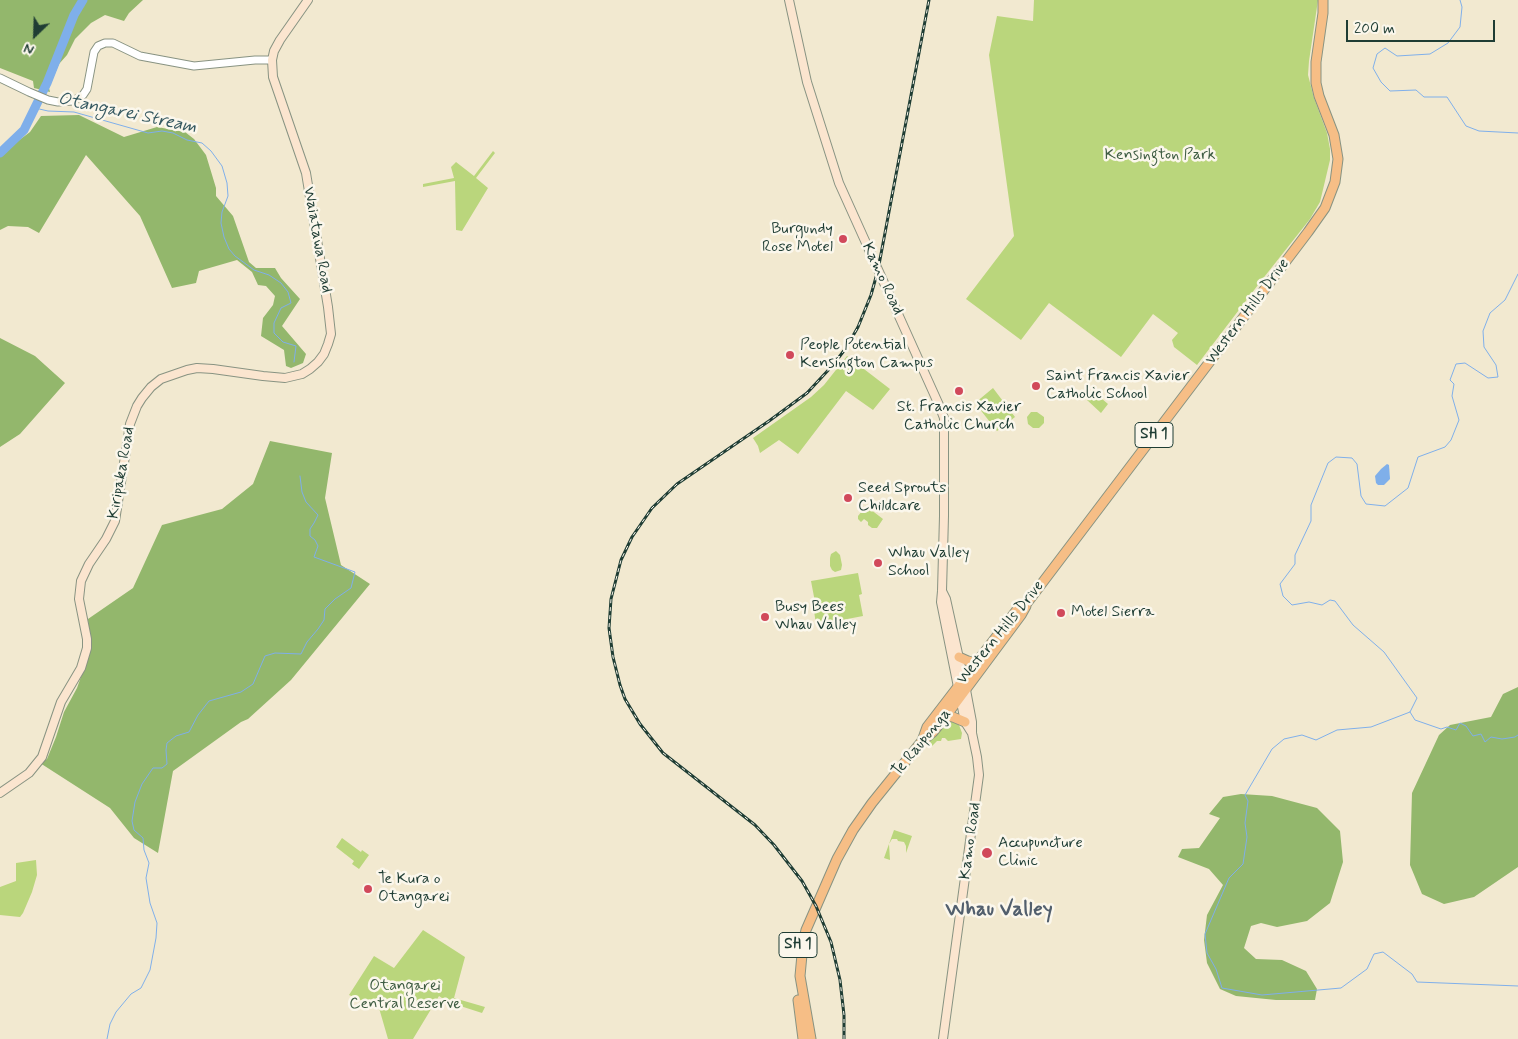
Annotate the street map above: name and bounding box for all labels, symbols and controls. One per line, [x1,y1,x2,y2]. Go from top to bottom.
north arrow [10,10,60,60]
scale bar [1348,10,1497,42]
text: 200 m [1354,19,1395,39]
text: N [21,39,37,59]
water label: Otangarei Stream [56,89,198,139]
park label: Kensington Park [1105,146,1215,166]
street label: Waiatawa Road [298,185,336,295]
place label: Burgundy Rose Motel [762,220,833,258]
marker: Burgundy Rose Motel [837,233,849,245]
street label: Kamo Road [857,240,907,318]
street label: Western Hills Drive [1202,255,1294,369]
place label: People Potential Kensington Campus [800,336,933,374]
marker: People Potential Kensington Campus [784,349,796,361]
place label: Saint Francis Xavier Catholic School [1046,367,1190,405]
marker: Saint Francis Xavier Catholic School [1030,380,1042,392]
marker: St. Francis Xavier Catholic Church [953,385,965,397]
place label: St. Francis Xavier Catholic Church [897,398,1021,436]
road number: SH 1 [1135,422,1173,448]
street label: Kiripaka Road [104,425,140,521]
place label: Seed Sprouts Childcare [858,479,946,517]
marker: Seed Sprouts Childcare [842,492,854,504]
place label: Whau Valley School [888,544,970,582]
marker: Whau Valley School [872,557,884,569]
street label: Western Hills Drive [953,577,1049,689]
place label: Busy Bees Whau Valley [775,598,857,636]
place label: Motel Sierra [1071,603,1154,623]
marker: Motel Sierra [1055,607,1067,619]
marker: Busy Bees Whau Valley [759,611,771,623]
street label: Te Rauponga [888,705,956,781]
street label: Kamo Road [956,801,986,881]
place label: Accupuncture Clinic [998,834,1083,872]
marker: Accupuncture Clinic [980,846,994,860]
place label: Te Kura o Otangarei [378,870,449,908]
marker: Te Kura o Otangarei [362,883,374,895]
district label: Whau Valley [945,898,1053,924]
road number: SH 1 [779,932,817,958]
park label: Otangarei Central Reserve [349,977,461,1015]

